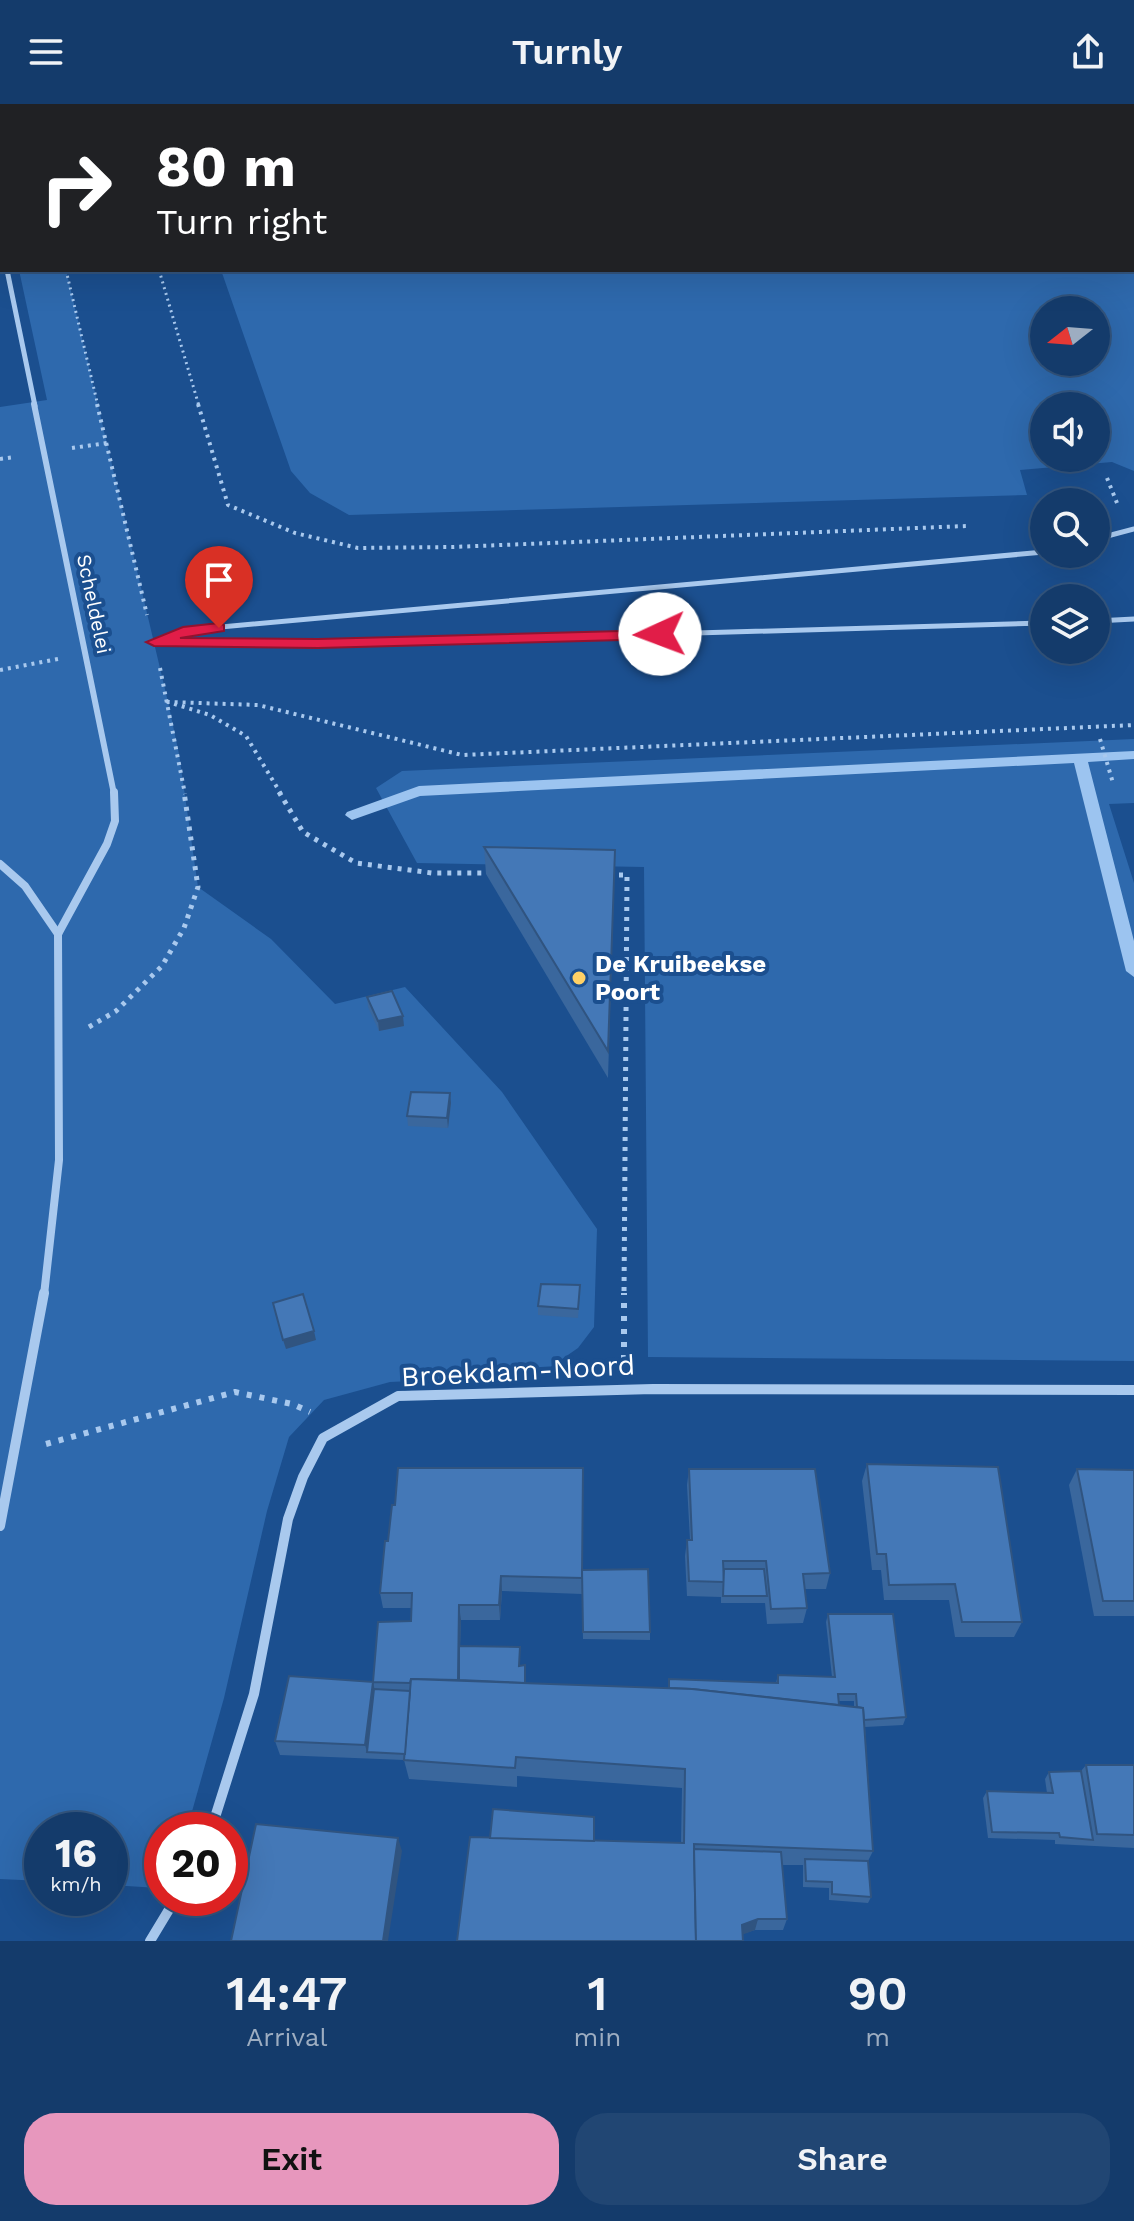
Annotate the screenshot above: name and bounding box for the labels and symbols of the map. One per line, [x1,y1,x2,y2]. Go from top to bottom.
north arrow [1030,296,1110,376]
pin [185,546,253,628]
street label: Scheldelei [72,552,116,656]
position arrow [618,592,702,676]
place label: De Kruibeekse Poort [595,950,766,1006]
marker: De Kruibeekse Poort [570,969,588,987]
street label: Broekdam-Noord [400,1348,636,1394]
speed limit sign: 20 [144,1812,248,1916]

